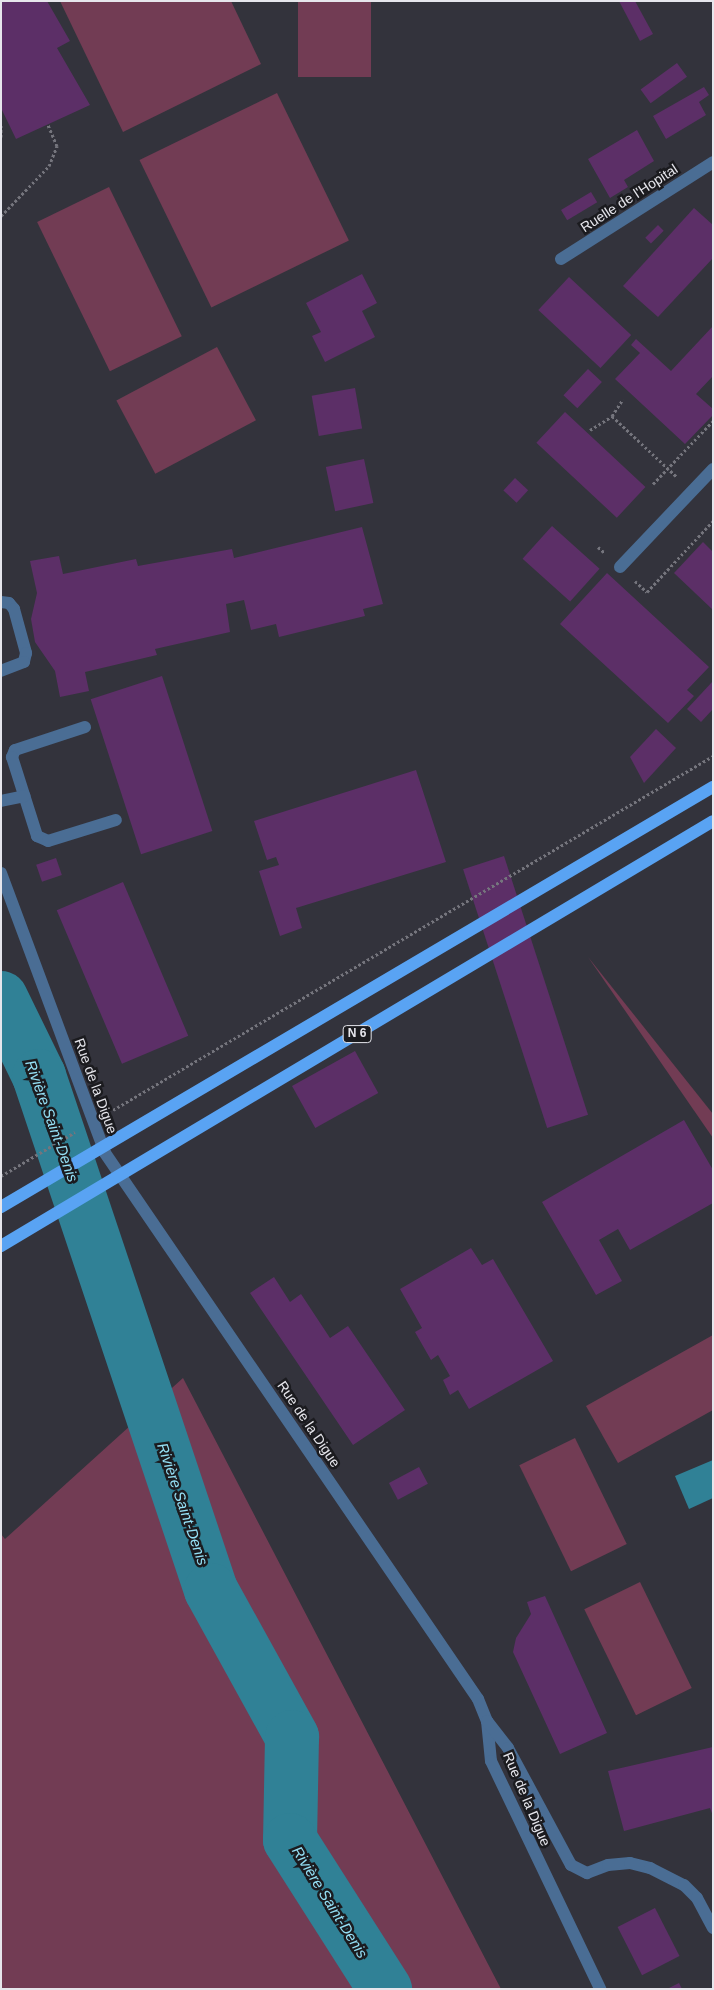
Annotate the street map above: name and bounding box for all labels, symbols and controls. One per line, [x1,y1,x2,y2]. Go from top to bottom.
street label: Ruelle de l'Hopital [577,160,681,236]
road number: N 6 [342,1024,372,1044]
street label: Rue de la Digue [71,1036,121,1136]
water label: Rivière Saint-Denis [22,1058,82,1184]
street label: Rue de la Digue [274,1378,344,1470]
water label: Rivière Saint-Denis [154,1440,212,1568]
street label: Rue de la Digue [500,1750,554,1848]
water label: Rivière Saint-Denis [288,1843,372,1961]

